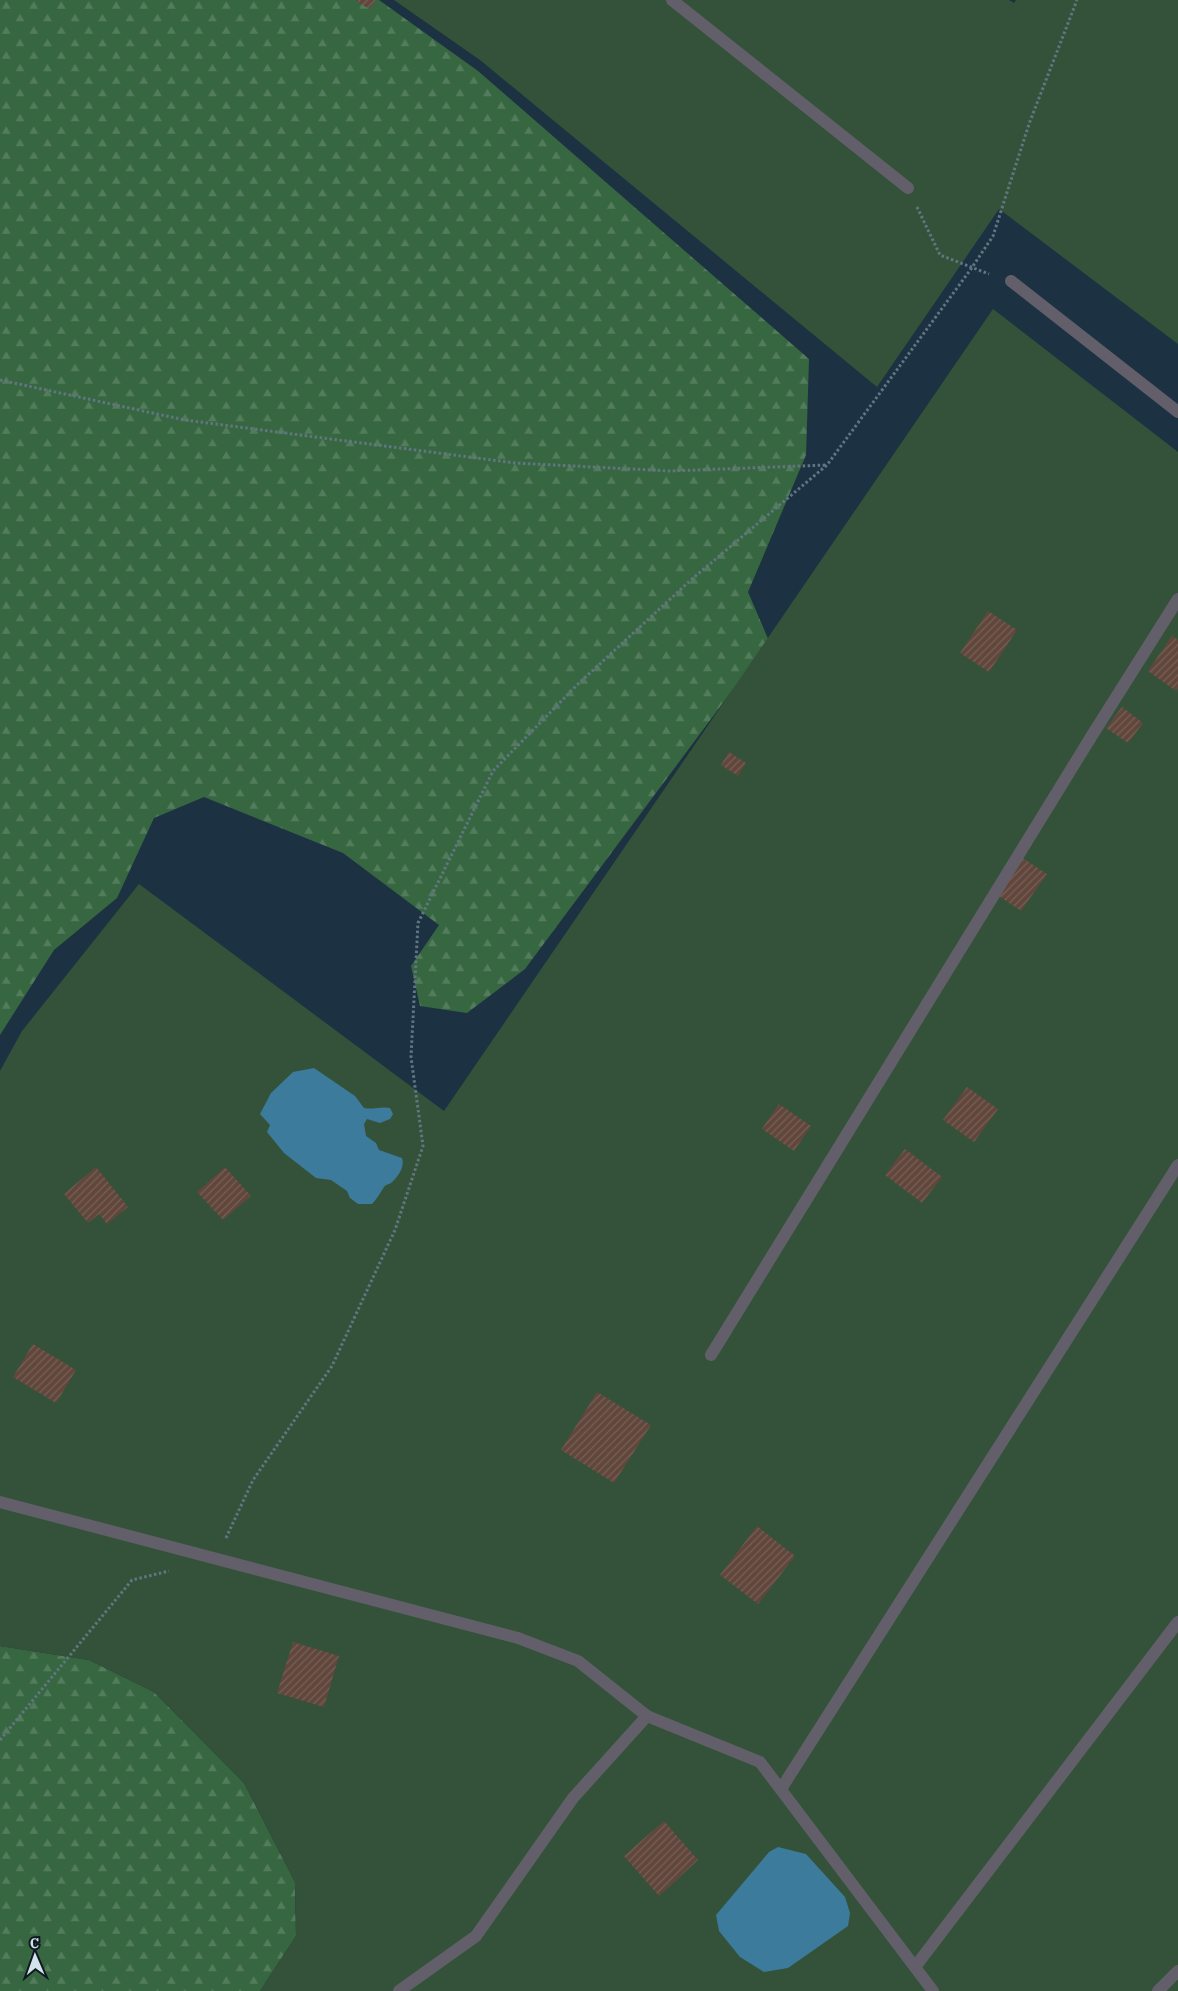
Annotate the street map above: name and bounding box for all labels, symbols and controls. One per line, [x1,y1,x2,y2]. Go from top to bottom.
north arrow [10,1931,60,1981]
text: С [30,1934,40,1952]

